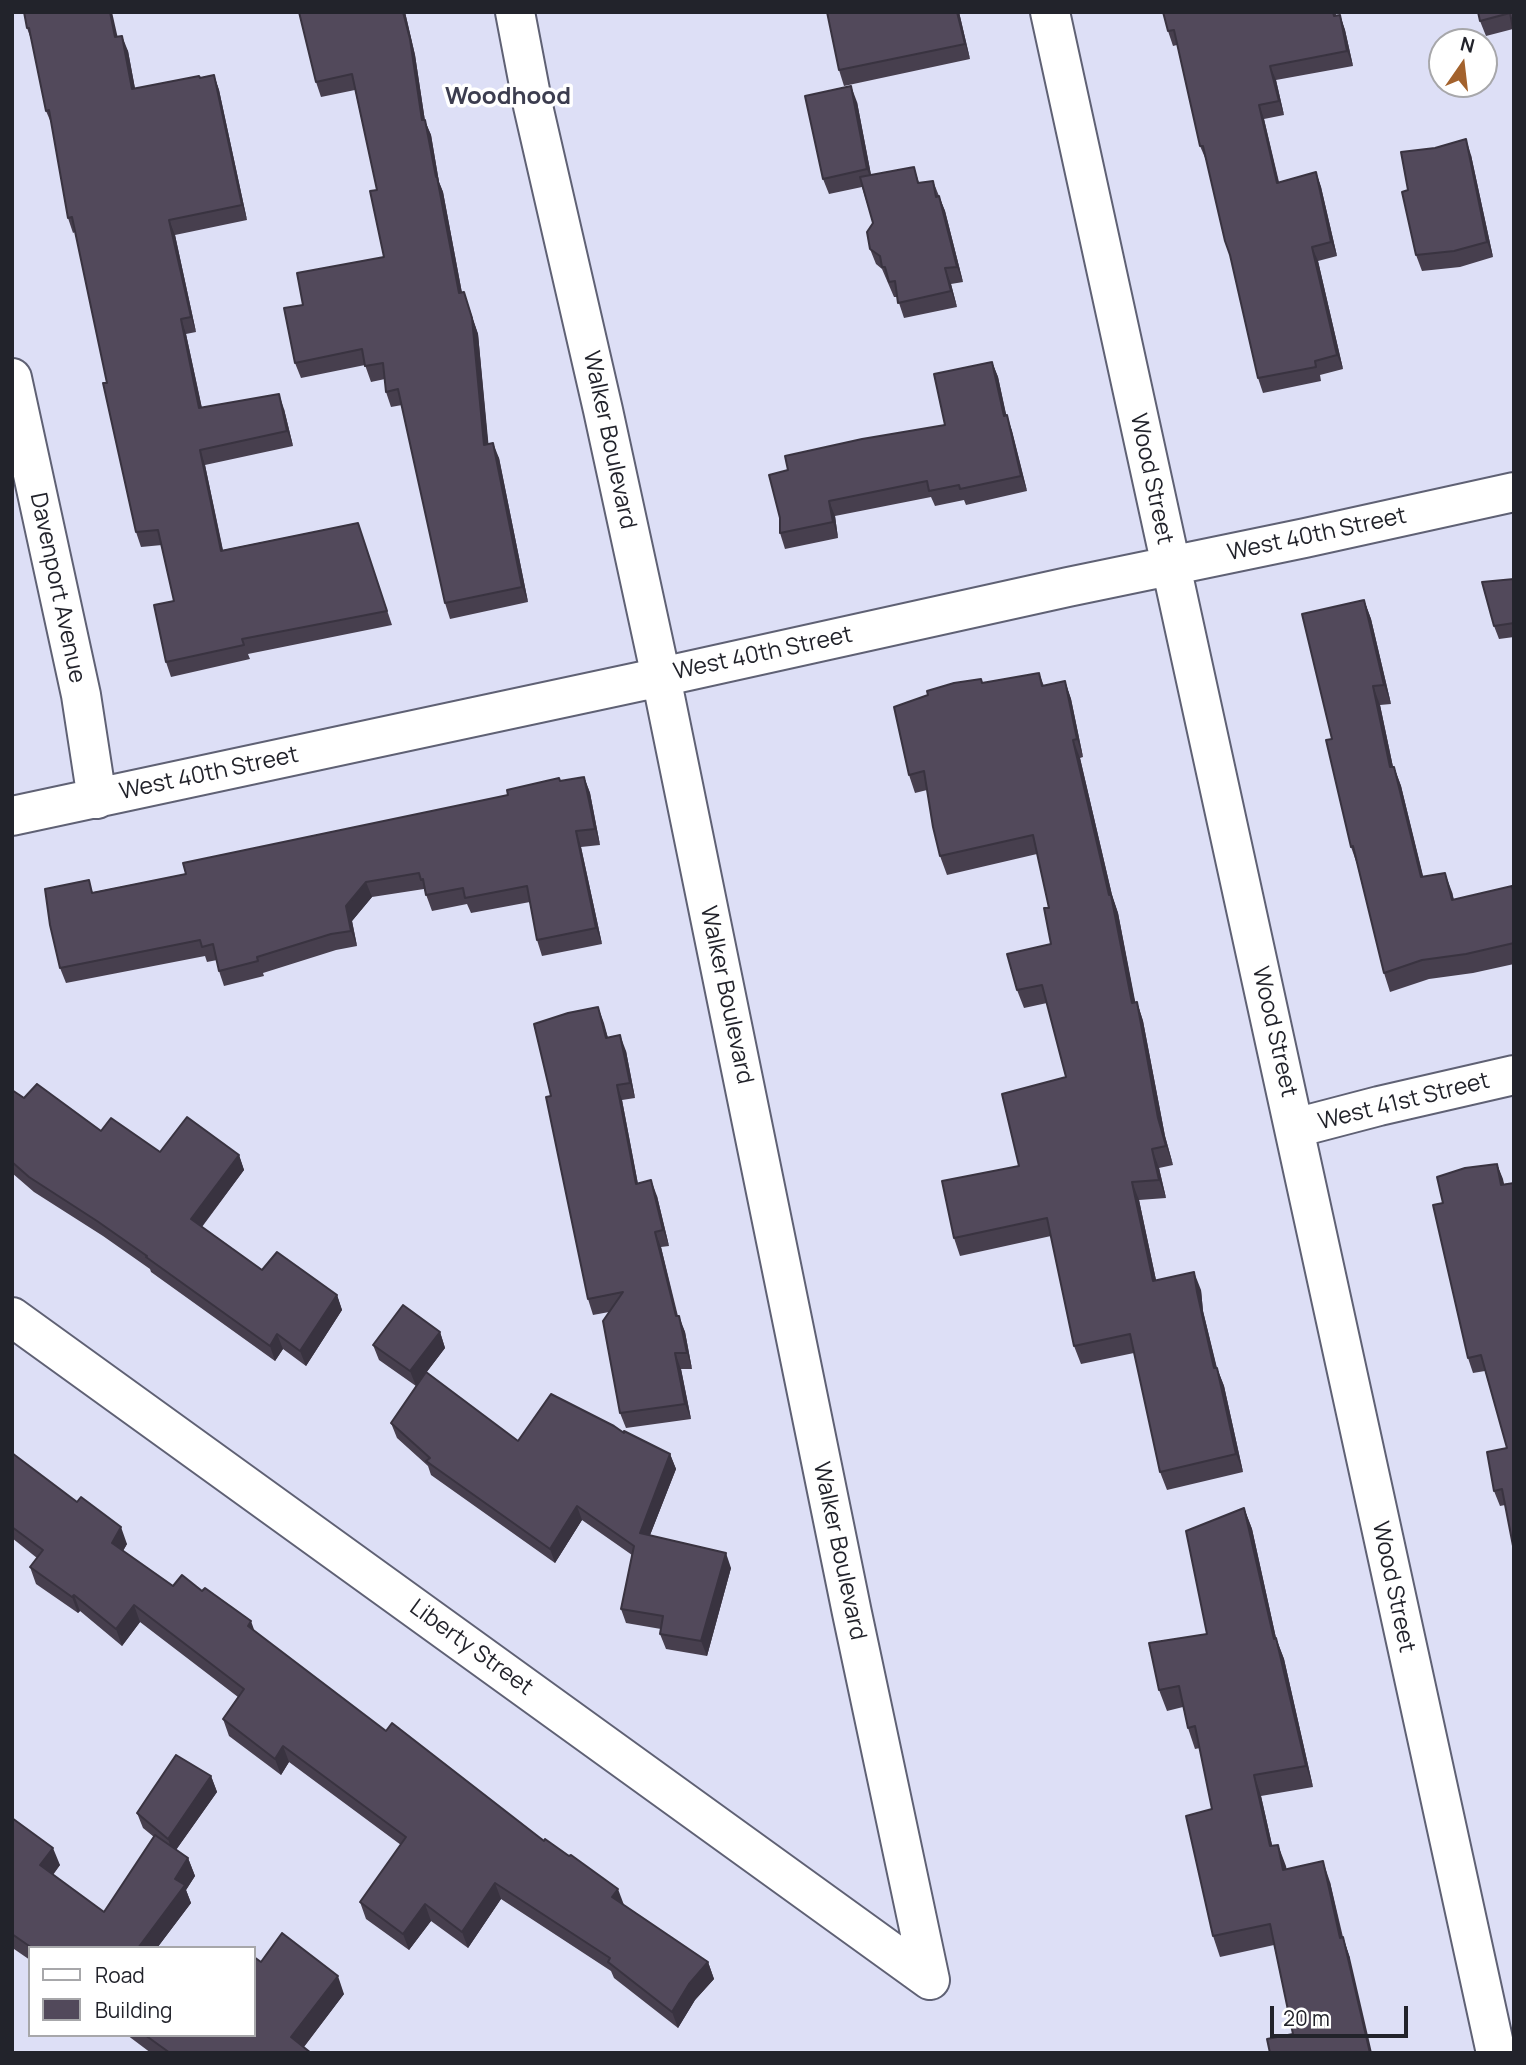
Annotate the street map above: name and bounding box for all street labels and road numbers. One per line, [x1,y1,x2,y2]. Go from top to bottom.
street label: Walker Boulevard [577,348,641,532]
street label: Wood Street [1124,411,1178,547]
street label: Davenport Avenue [23,490,91,686]
street label: West 40th Street [1225,503,1409,567]
street label: West 40th Street [671,622,855,686]
street label: West 40th Street [117,742,301,806]
street label: Walker Boulevard [694,903,758,1087]
street label: Wood Street [1246,964,1302,1100]
street label: West 41st Street [1316,1067,1492,1137]
street label: Walker Boulevard [807,1459,871,1643]
street label: Wood Street [1366,1519,1420,1655]
street label: Liberty Street [404,1594,538,1702]

